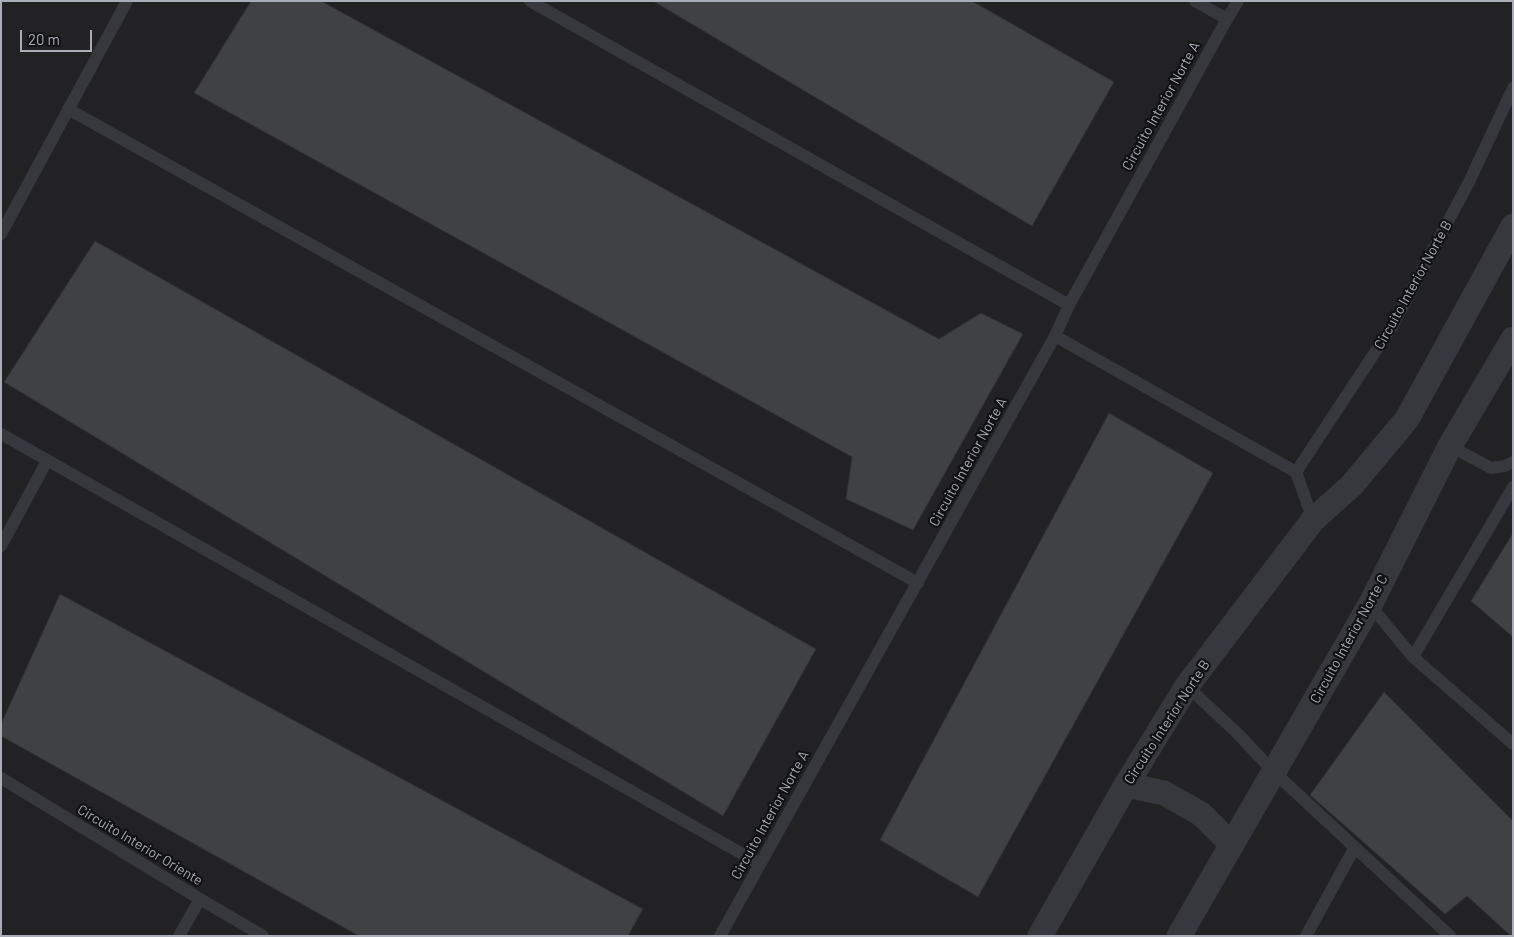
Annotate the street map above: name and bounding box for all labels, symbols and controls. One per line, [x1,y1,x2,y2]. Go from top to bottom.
scale bar [22,20,95,52]
text: 20 m [28,30,60,48]
street label: Circuito Interior Norte A [1119,39,1203,173]
street label: Circuito Interior Norte B [1371,218,1455,352]
street label: Circuito Interior Norte A [926,395,1010,529]
street label: Circuito Interior Norte C [1307,572,1391,706]
street label: Circuito Interior Norte B [1121,657,1213,787]
street label: Circuito Interior Norte A [728,748,812,882]
street label: Circuito Interior Oriente [74,801,206,889]

